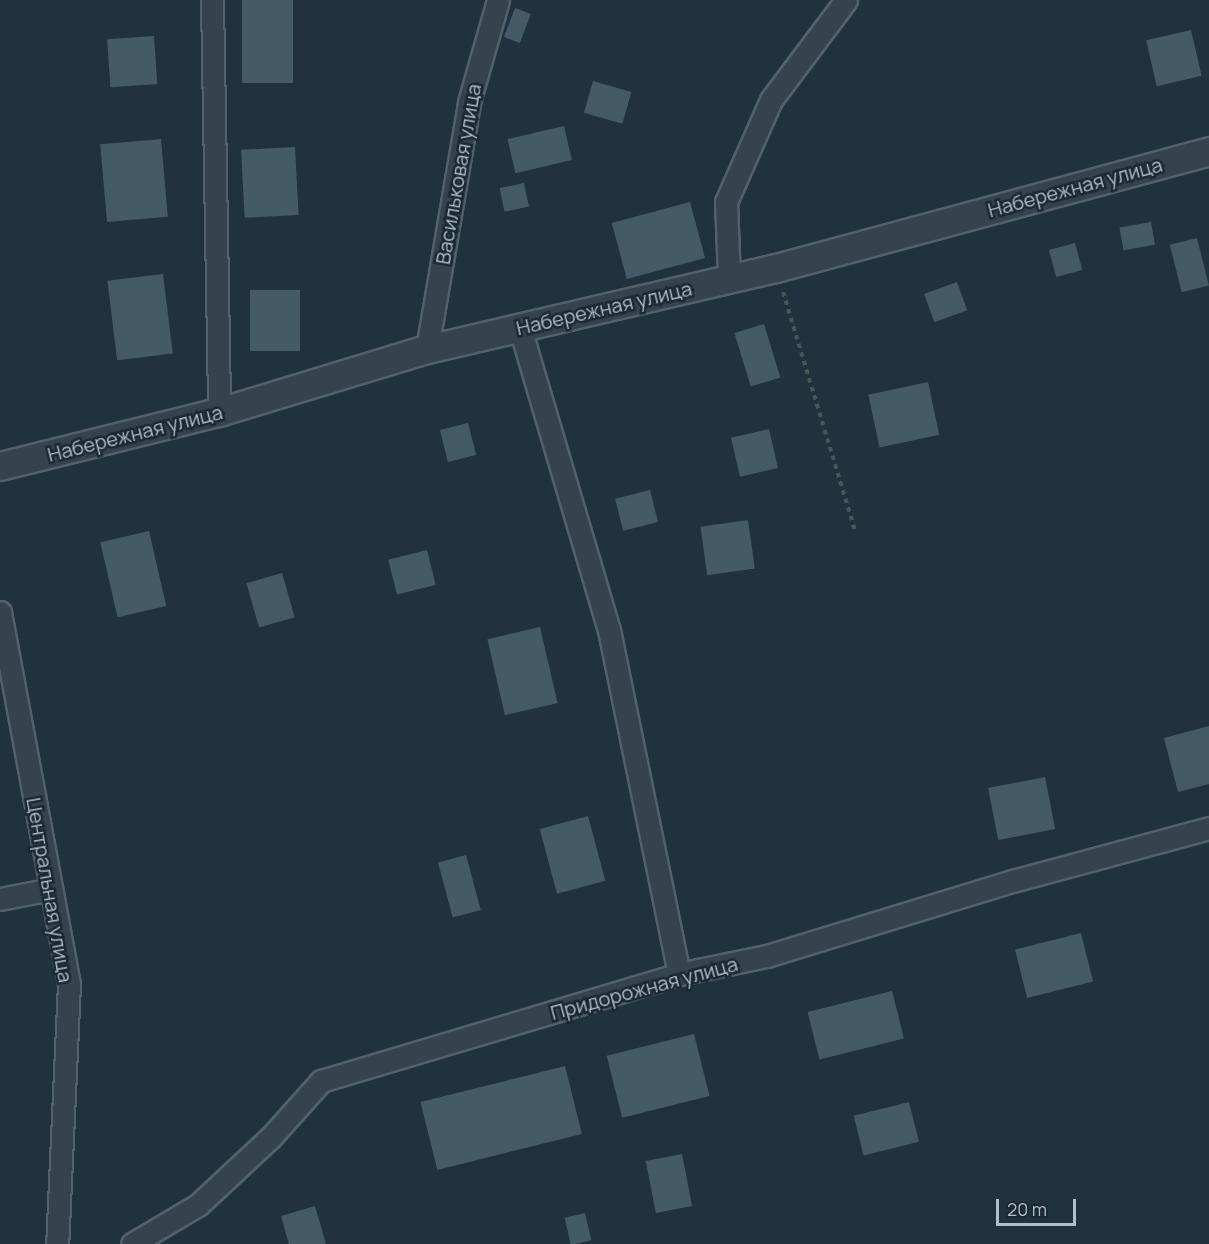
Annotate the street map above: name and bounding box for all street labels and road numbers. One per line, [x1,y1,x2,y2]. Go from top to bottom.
street label: Васильковая улица [430,82,486,266]
street label: Набережная улица [985,152,1165,222]
street label: Набережная улица [514,276,694,340]
street label: Набережная улица [45,400,225,466]
street label: Центральная улица [22,796,78,984]
street label: Придорожная улица [548,951,740,1025]

